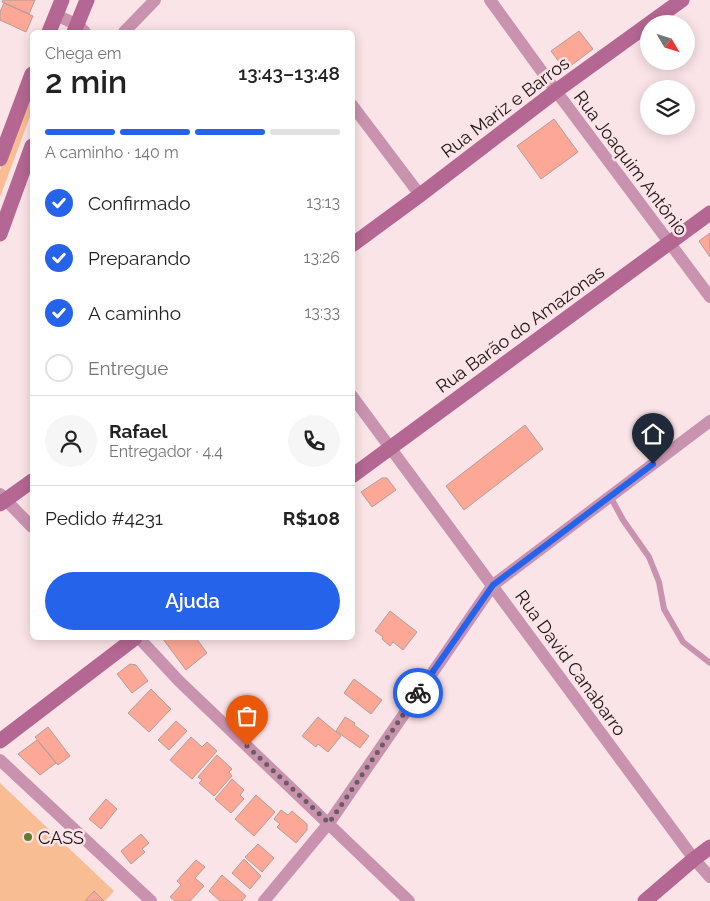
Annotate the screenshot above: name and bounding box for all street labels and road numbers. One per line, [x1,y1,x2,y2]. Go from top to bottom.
street label: Rua Mariz e Barros [437,52,573,162]
street label: Rua Joaquim Antônio [570,86,692,240]
street label: Rua Barão do Amazonas [432,261,608,397]
street label: Rua David Canabarro [511,586,631,740]

